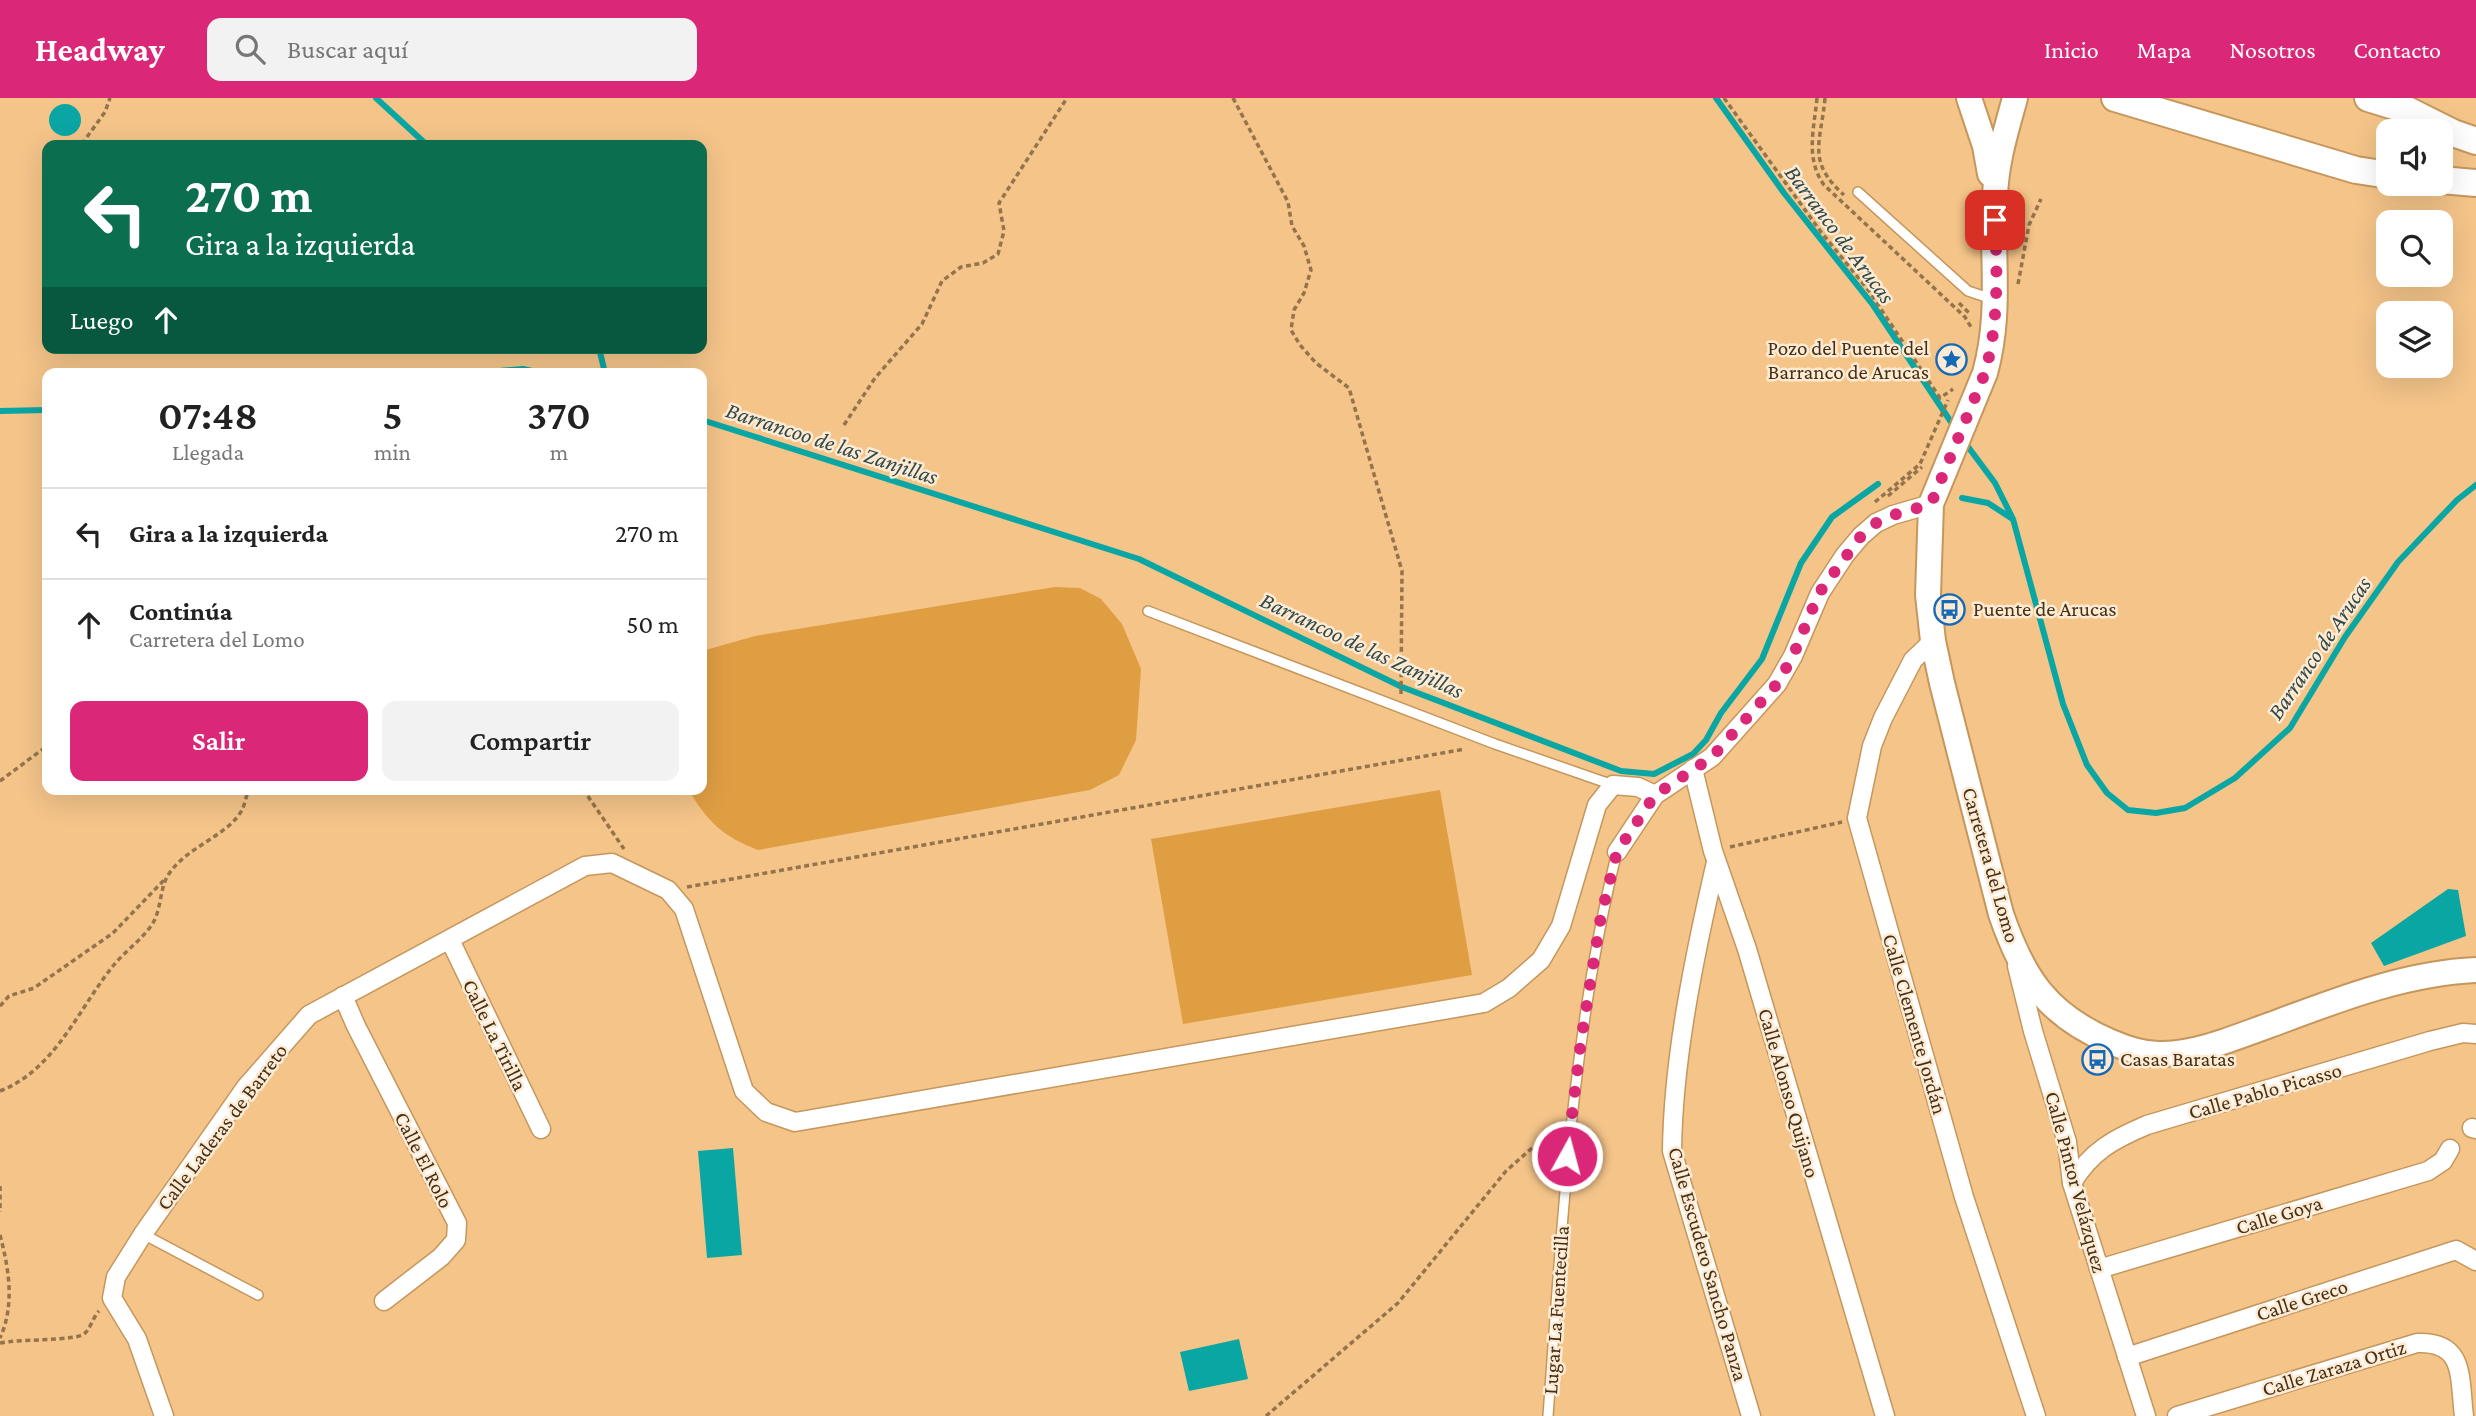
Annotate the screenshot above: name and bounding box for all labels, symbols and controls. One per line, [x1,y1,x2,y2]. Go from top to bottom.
search box [207,18,697,81]
icon: search [231,30,269,68]
text: Headway [35,31,165,68]
text: Buscar aquí [287,35,408,64]
text: Inicio [2044,36,2099,63]
text: Mapa [2137,36,2191,63]
text: Nosotros [2229,36,2316,63]
text: Contacto [2354,36,2441,63]
map controls [2376,119,2453,378]
button: sound [2376,119,2453,196]
water label: Barranco de Arucas [1780,160,1901,309]
icon: left [70,168,161,259]
text: 270 m [185,168,313,223]
pin [1965,190,2025,250]
icon: arrive [1976,201,2014,239]
button: search [2376,210,2453,287]
text: Gira a la izquierda [185,226,415,262]
icon: ahead [147,301,185,339]
button: layers [2376,301,2453,378]
text: Luego [70,306,133,335]
place label: Pozo del Puente del Barranco de Arucas [1768,336,1929,384]
place icon: Pozo del Puente del Barranco de Arucas [1935,343,1969,377]
text: 07:48 [158,391,258,438]
text: 5 [382,391,403,438]
text: 370 [527,391,591,438]
water label: Barrancoo de las Zanjillas [723,397,942,491]
text: Llegada [172,439,244,465]
text: min [374,439,411,465]
text: m [550,439,568,465]
icon: left [70,515,108,553]
text: Gira a la izquierda [129,519,328,548]
text: 270 m [615,519,679,548]
water label: Barranco de Arucas [2262,571,2377,724]
water label: Barrancoo de las Zanjillas [1256,587,1468,705]
bus stop icon: Puente de Arucas [1933,592,1967,626]
text: Continúa [129,597,232,626]
place label: Puente de Arucas [1973,597,2117,621]
icon: ahead [70,606,108,644]
text: 50 m [626,610,679,639]
text: Carretera del Lomo [129,626,305,652]
button: Salir [70,701,368,781]
button: Compartir [382,701,679,781]
street label: Carretera del Lomo [1957,785,2025,945]
street label: Calle Clemente Jordán [1878,931,1952,1117]
street label: Calle La Tirilla [458,975,532,1095]
street label: Calle Alonso Quijano [1753,1005,1825,1181]
street label: Calle Laderas de Barreto [152,1039,292,1215]
bus stop icon: Casas Baratas [2080,1042,2114,1076]
place label: Casas Baratas [2120,1047,2235,1071]
street label: Calle Pablo Picasso [2186,1058,2344,1124]
street label: Calle Pintor Velázquez [2040,1089,2112,1275]
street label: Calle El Rolo [390,1108,458,1212]
position arrow [1530,1119,1604,1193]
street label: Calle Escudero Sancho Panza [1663,1144,1753,1384]
street label: Calle Goya [2233,1190,2325,1240]
street label: Lugar La Fuentecilla [1538,1224,1574,1395]
street label: Calle Greco [2253,1274,2351,1326]
street label: Calle Zaraza Ortiz [2259,1335,2409,1401]

